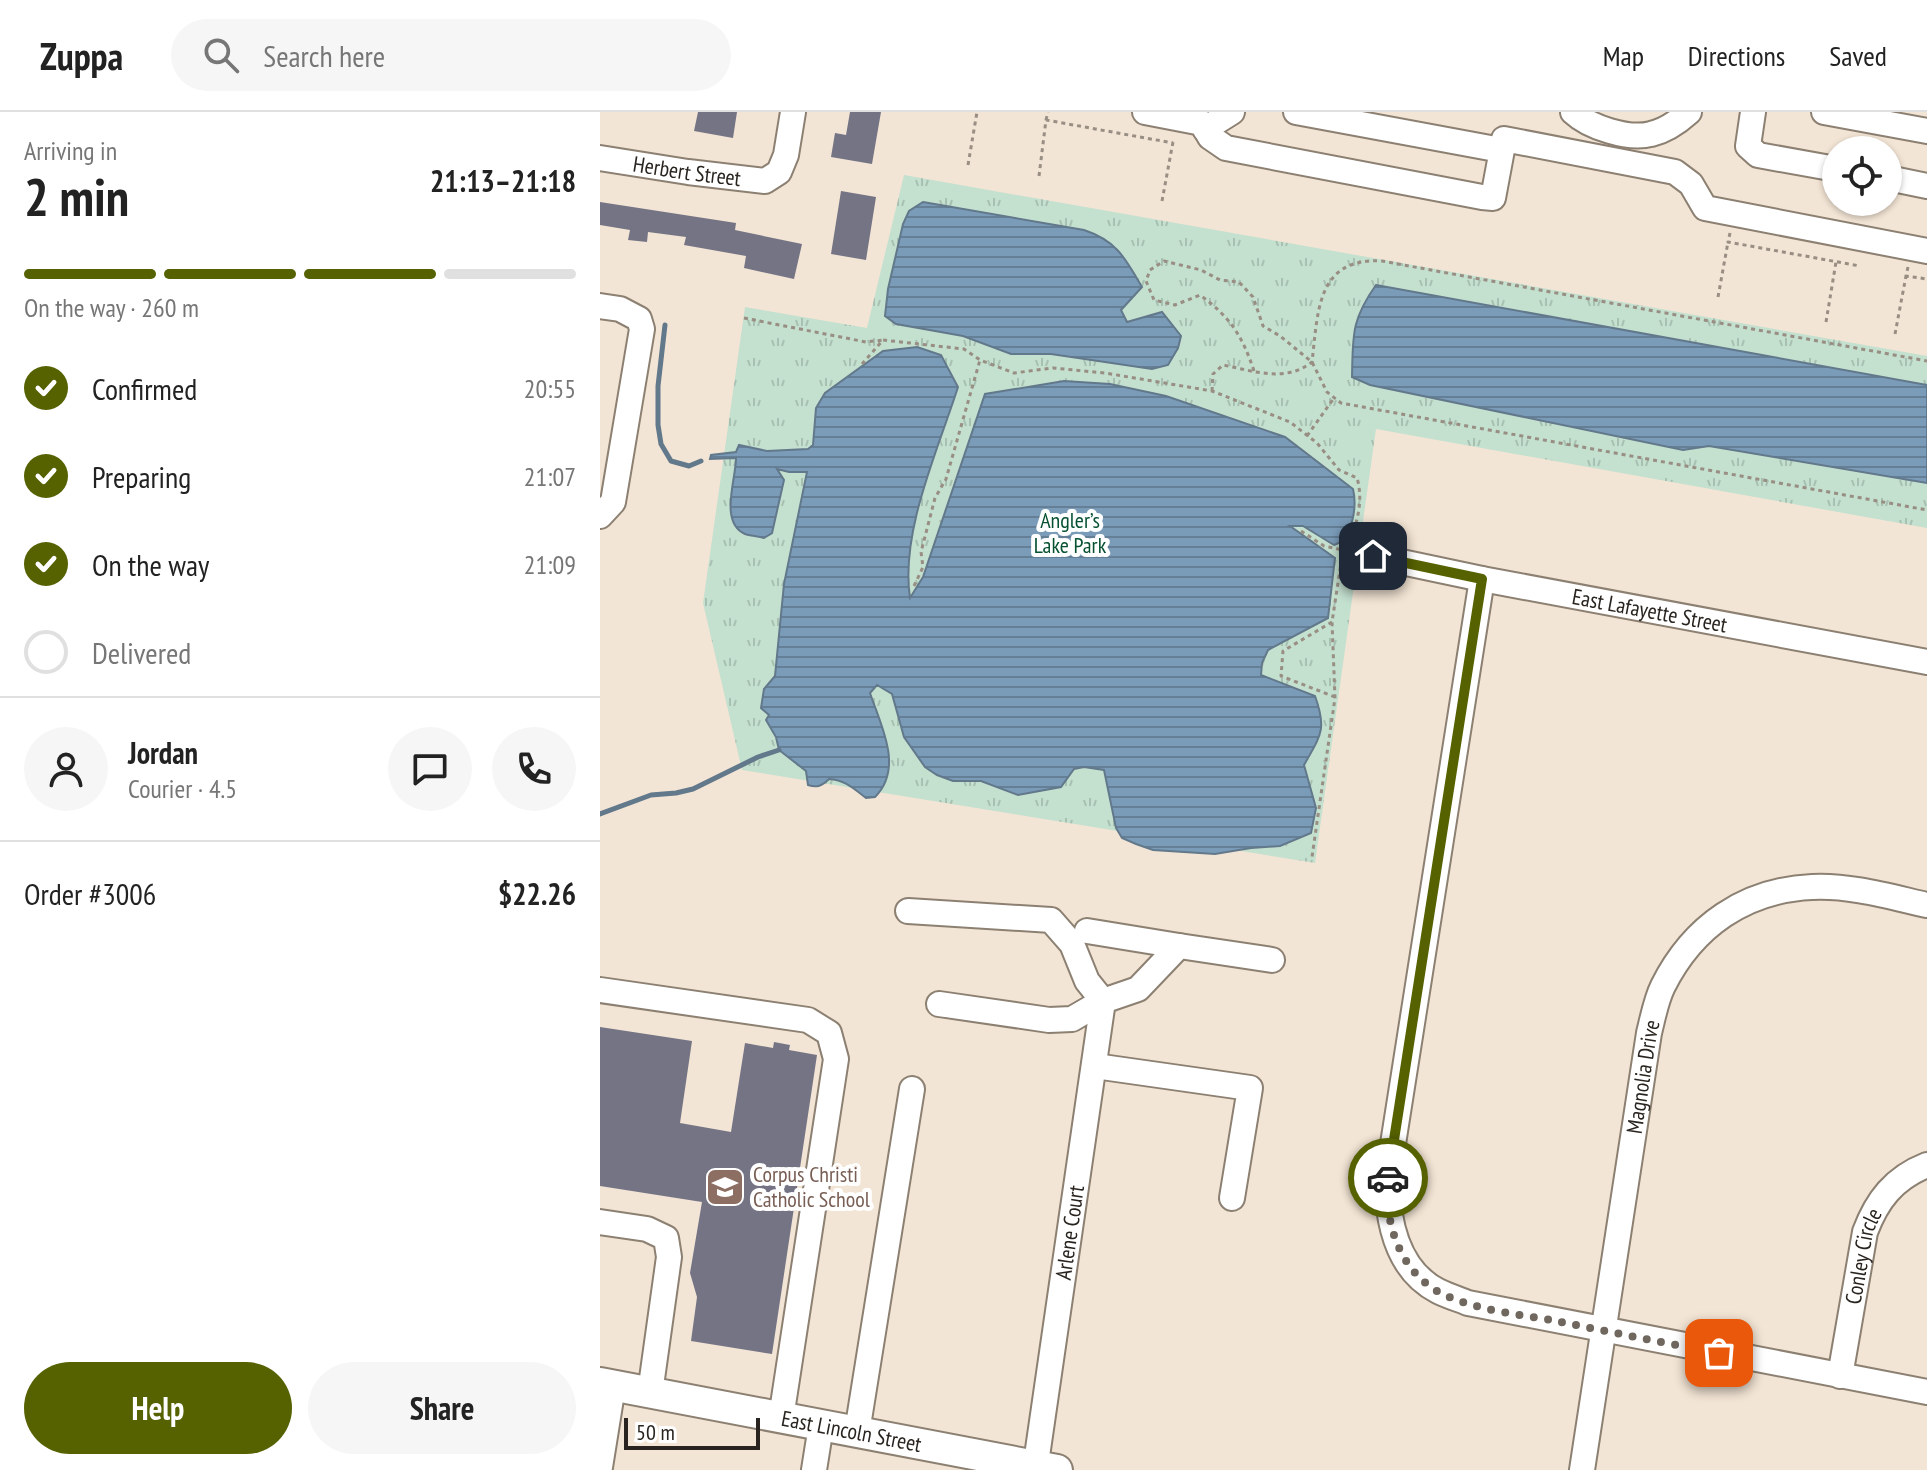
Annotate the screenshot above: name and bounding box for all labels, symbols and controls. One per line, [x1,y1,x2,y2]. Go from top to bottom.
search box [171,19,731,91]
text: Zuppa [40,31,123,80]
icon: search [199,33,243,77]
text: Search here [263,36,385,75]
text: Map [1603,37,1644,74]
text: Directions [1688,37,1785,74]
text: Saved [1829,37,1887,74]
text: Arriving in [24,134,117,167]
map controls [1822,136,1902,216]
button: locate [1822,136,1902,216]
street label: Herbert Street [631,149,742,192]
text: 21:13–21:18 [430,161,576,200]
text: 2 min [24,163,129,230]
text: On the way · 260 m [24,291,199,324]
icon: check [24,366,68,410]
text: Confirmed [92,369,197,408]
text: 20:55 [524,372,576,405]
icon: check [24,454,68,498]
text: Preparing [92,457,191,496]
text: 21:07 [524,460,576,493]
park label: Angler’s Lake Park [1034,506,1107,559]
pin [1339,522,1407,590]
icon: home [1351,534,1395,578]
icon: check [24,542,68,586]
text: On the way [92,545,209,584]
text: 21:09 [524,548,576,581]
street label: East Lafayette Street [1570,582,1730,638]
text: Delivered [92,633,191,672]
button: person [24,727,108,811]
button: chat [388,727,472,811]
button: phone [492,727,576,811]
text: Jordan [128,733,198,772]
text: Courier · 4.5 [128,772,237,805]
text: Order #3006 [24,874,156,913]
text: $22.26 [498,874,576,913]
street label: Magnolia Drive [1620,1017,1666,1136]
courier [1348,1138,1428,1218]
icon: car [1366,1156,1410,1200]
place label: Corpus Christi Catholic School [753,1160,871,1213]
school or university icon: Corpus Christi Catholic School [704,1166,746,1208]
street label: Arlene Court [1049,1183,1090,1282]
street label: Conley Circle [1839,1203,1888,1306]
pin [1685,1319,1753,1387]
icon: bag [1697,1331,1741,1375]
button: Help [24,1362,292,1454]
button: Share [308,1362,576,1454]
street label: East Lincoln Street [779,1404,924,1458]
scale bar [624,1414,760,1450]
text: 50 m [636,1418,675,1446]

